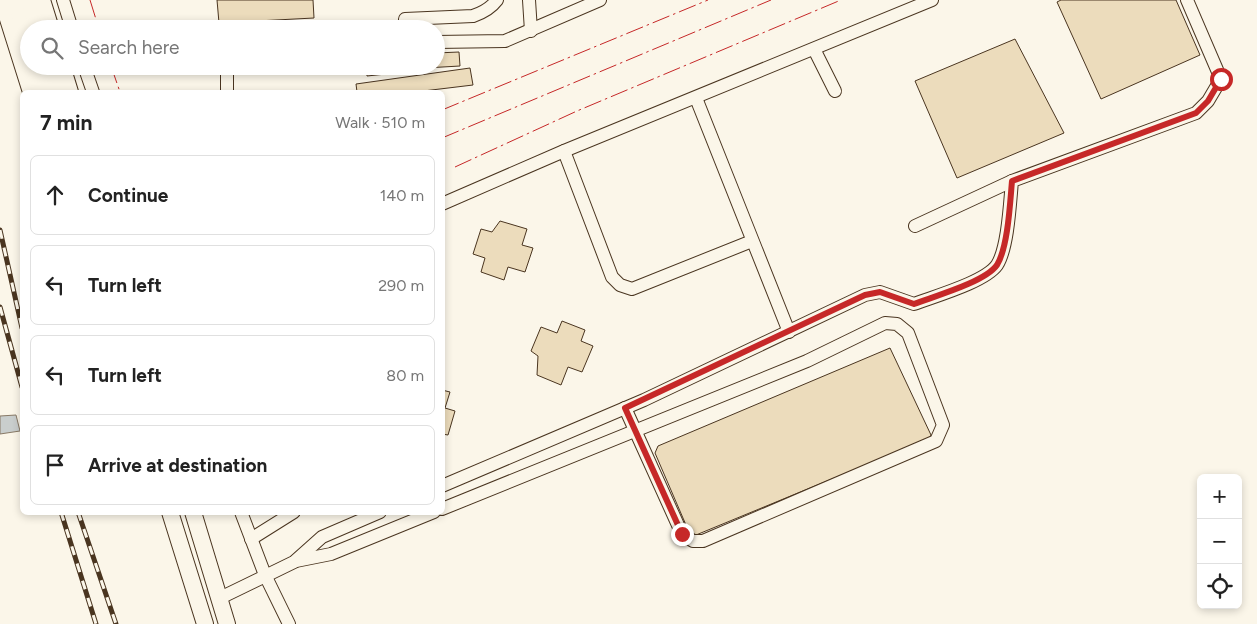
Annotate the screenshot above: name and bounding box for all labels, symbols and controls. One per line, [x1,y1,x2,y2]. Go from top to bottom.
search box [20,20,445,75]
icon: search [38,34,66,62]
text: Search here [78,36,180,59]
route start [1210,68,1233,91]
text: 7 min [40,110,92,135]
text: Walk · 510 m [335,113,425,132]
icon: ahead [41,181,69,209]
text: Continue [88,184,168,207]
text: 140 m [380,186,424,205]
icon: left [41,271,69,299]
text: Turn left [88,274,162,297]
text: 290 m [378,276,424,295]
icon: left [41,361,69,389]
text: Turn left [88,364,162,387]
text: 80 m [386,366,424,385]
icon: arrive [41,451,69,479]
text: Arrive at destination [88,454,267,477]
map controls [1197,474,1242,609]
button: + [1197,474,1242,519]
button: − [1197,519,1242,564]
route end [671,523,694,546]
button: locate [1197,564,1242,609]

